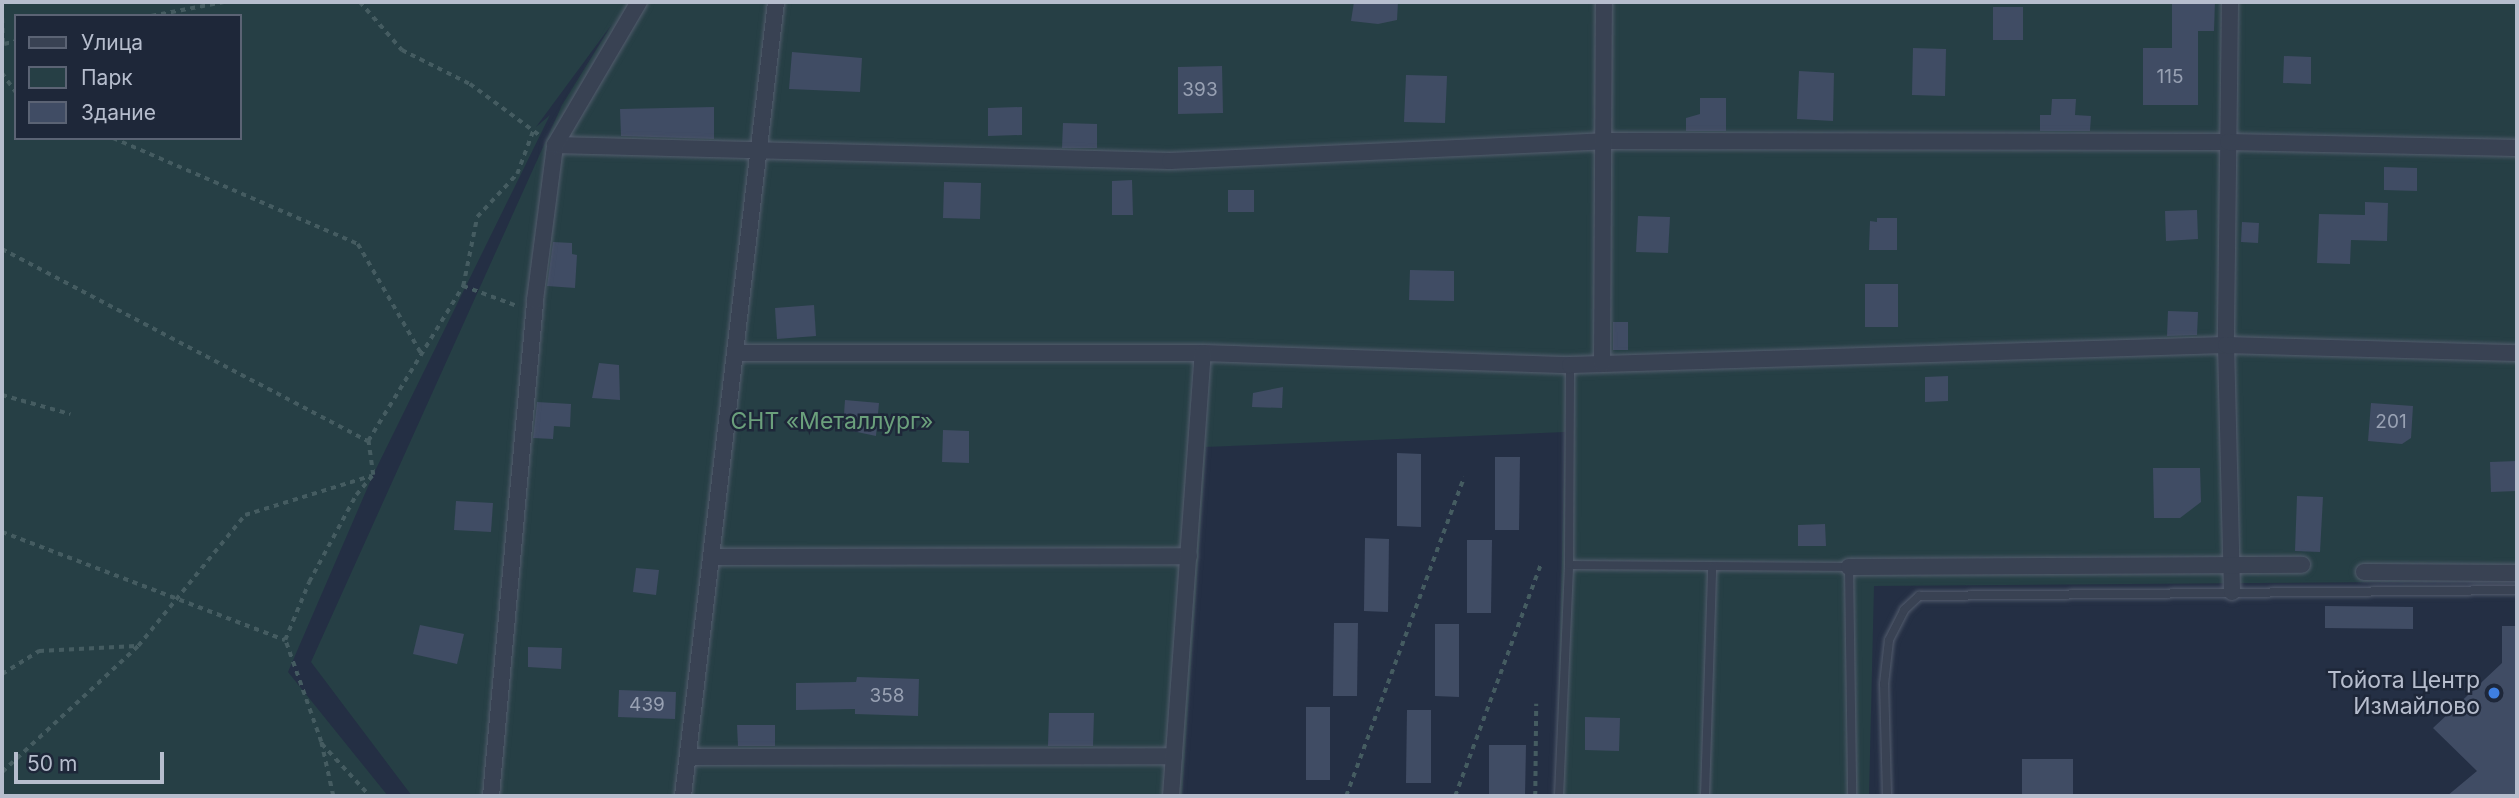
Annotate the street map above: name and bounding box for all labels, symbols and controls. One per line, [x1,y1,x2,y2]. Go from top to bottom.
legend [14,14,242,140]
text: Улица [81,30,143,55]
text: Парк [81,65,133,90]
house number: 115 [2156,66,2184,88]
house number: 393 [1182,79,1218,101]
text: Здание [81,100,156,125]
park label: СНТ «Металлург» [731,407,933,435]
house number: 201 [2375,411,2407,433]
place label: Тойота Центр Измайлово [2327,666,2480,720]
house number: 358 [869,685,905,707]
marker: Тойота Центр Измайлово [2486,685,2502,701]
house number: 439 [629,694,665,716]
scale bar [18,738,168,782]
text: 50 m [27,751,77,776]

